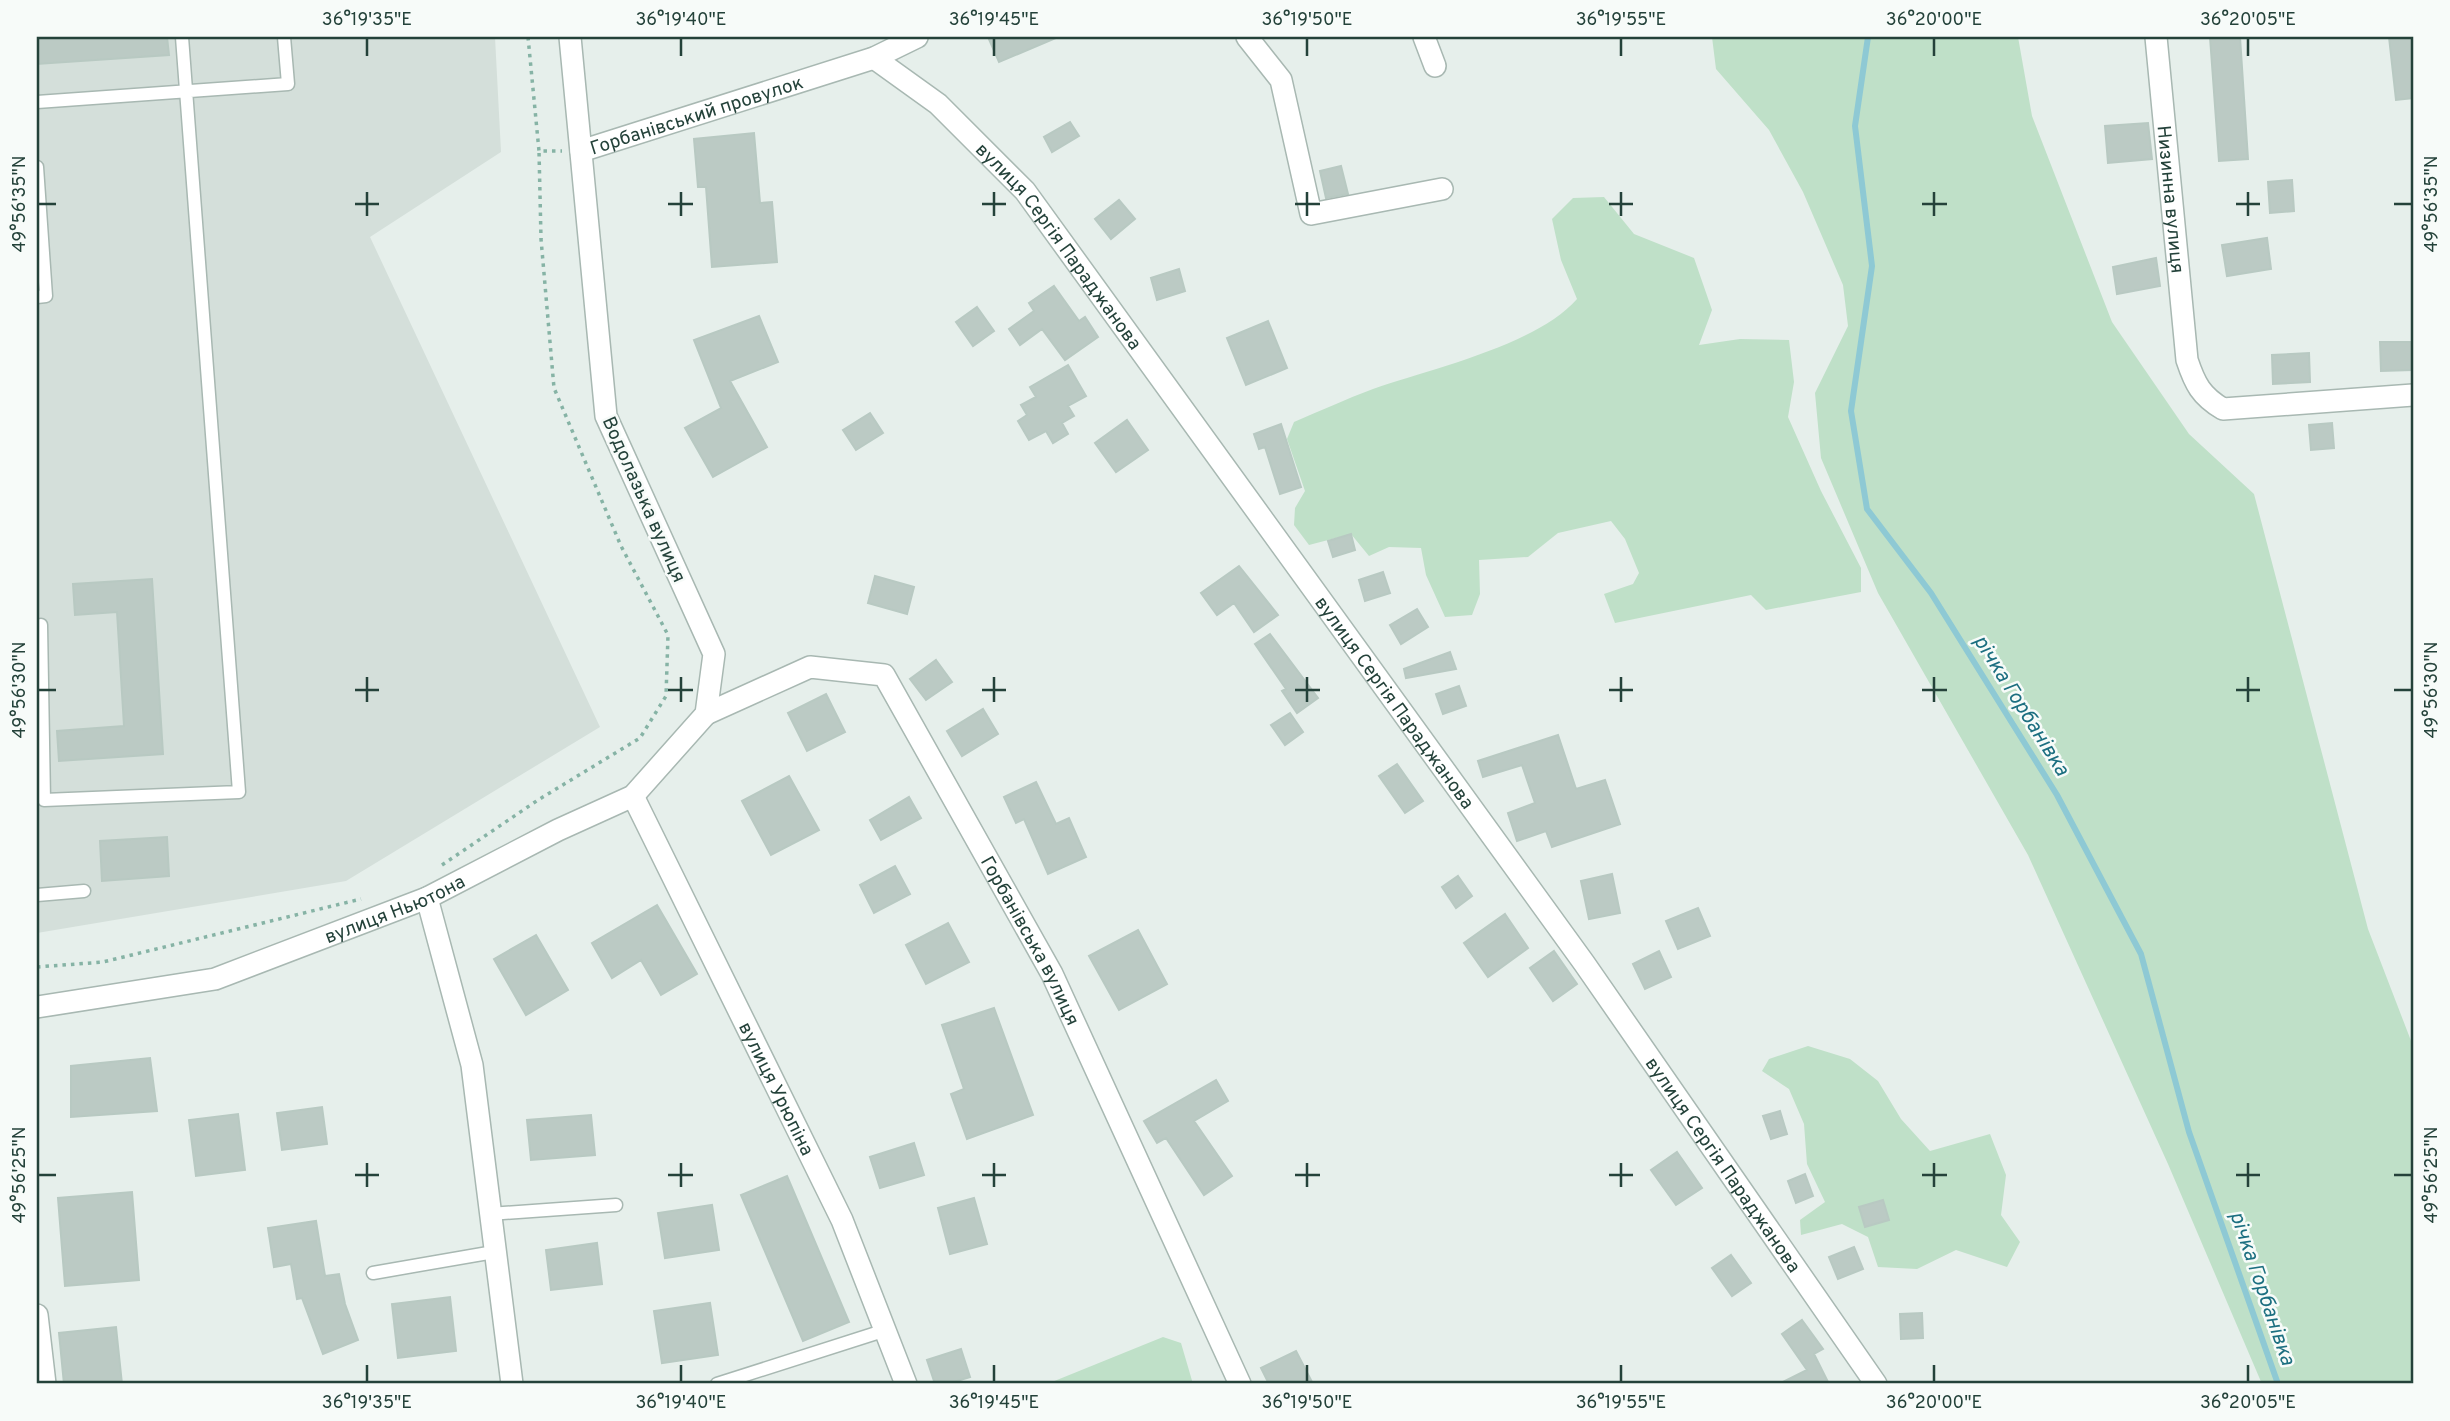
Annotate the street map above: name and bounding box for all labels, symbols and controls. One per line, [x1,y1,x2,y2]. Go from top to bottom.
text: 36°19'35"E [322,9,412,32]
text: 36°19'40"E [635,9,727,32]
text: 36°19'45"E [949,9,1039,32]
text: 36°19'50"E [1262,9,1353,32]
text: 36°19'55"E [1576,9,1666,32]
text: 36°20'00"E [1886,9,1982,32]
text: 36°20'05"E [2200,9,2296,32]
street label: Горбанівський провулок [587,71,807,161]
street label: Низинна вулиця [2151,124,2189,275]
street label: вулиця Сергія Параджанова [970,138,1146,355]
text: 49°56'35"N [9,156,32,252]
text: 49°56'35"N [2421,156,2444,252]
street label: Водолазька вулиця [596,413,691,587]
street label: вулиця Сергія Параджанова [1308,592,1479,814]
water label: річка Горбанівка [1967,630,2075,782]
text: 49°56'30"N [9,641,32,739]
text: 49°56'30"N [2421,641,2444,739]
street label: Горбанівська вулиця [974,852,1084,1030]
street label: вулиця Ньютона [322,870,470,950]
street label: вулиця Урюпіна [732,1019,818,1160]
street label: вулиця Сергія Параджанова [1639,1053,1805,1278]
text: 49°56'25"N [9,1127,32,1224]
text: 49°56'25"N [2421,1127,2444,1224]
water label: річка Горбанівка [2223,1208,2301,1369]
text: 36°19'35"E [322,1392,412,1415]
text: 36°19'40"E [635,1392,727,1415]
text: 36°19'45"E [949,1392,1039,1415]
text: 36°19'50"E [1262,1392,1353,1415]
text: 36°19'55"E [1576,1392,1666,1415]
text: 36°20'00"E [1886,1392,1982,1415]
text: 36°20'05"E [2200,1392,2296,1415]

